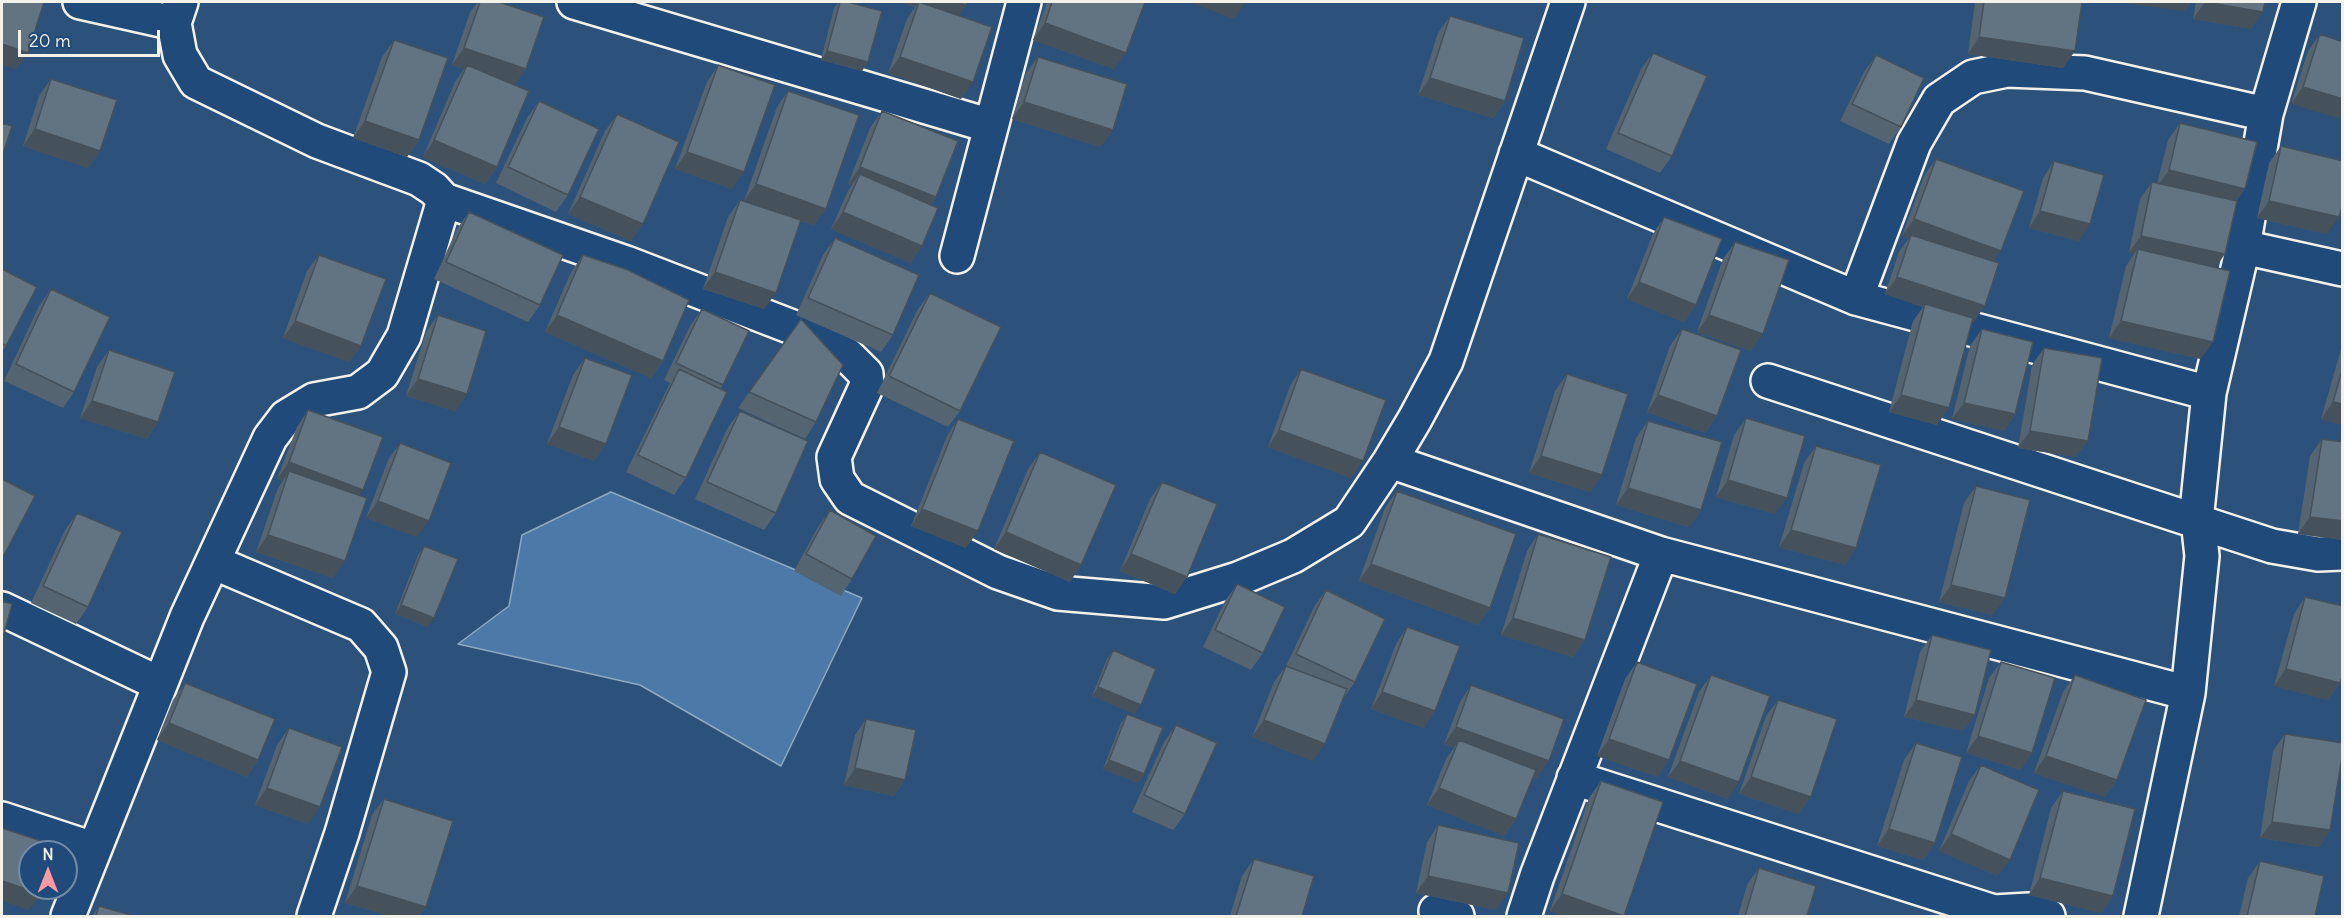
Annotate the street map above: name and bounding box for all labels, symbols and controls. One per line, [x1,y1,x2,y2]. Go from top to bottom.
scale bar [21,18,164,56]
text: 20 m [29,29,71,52]
north arrow [18,840,78,900]
text: N [42,844,54,864]

